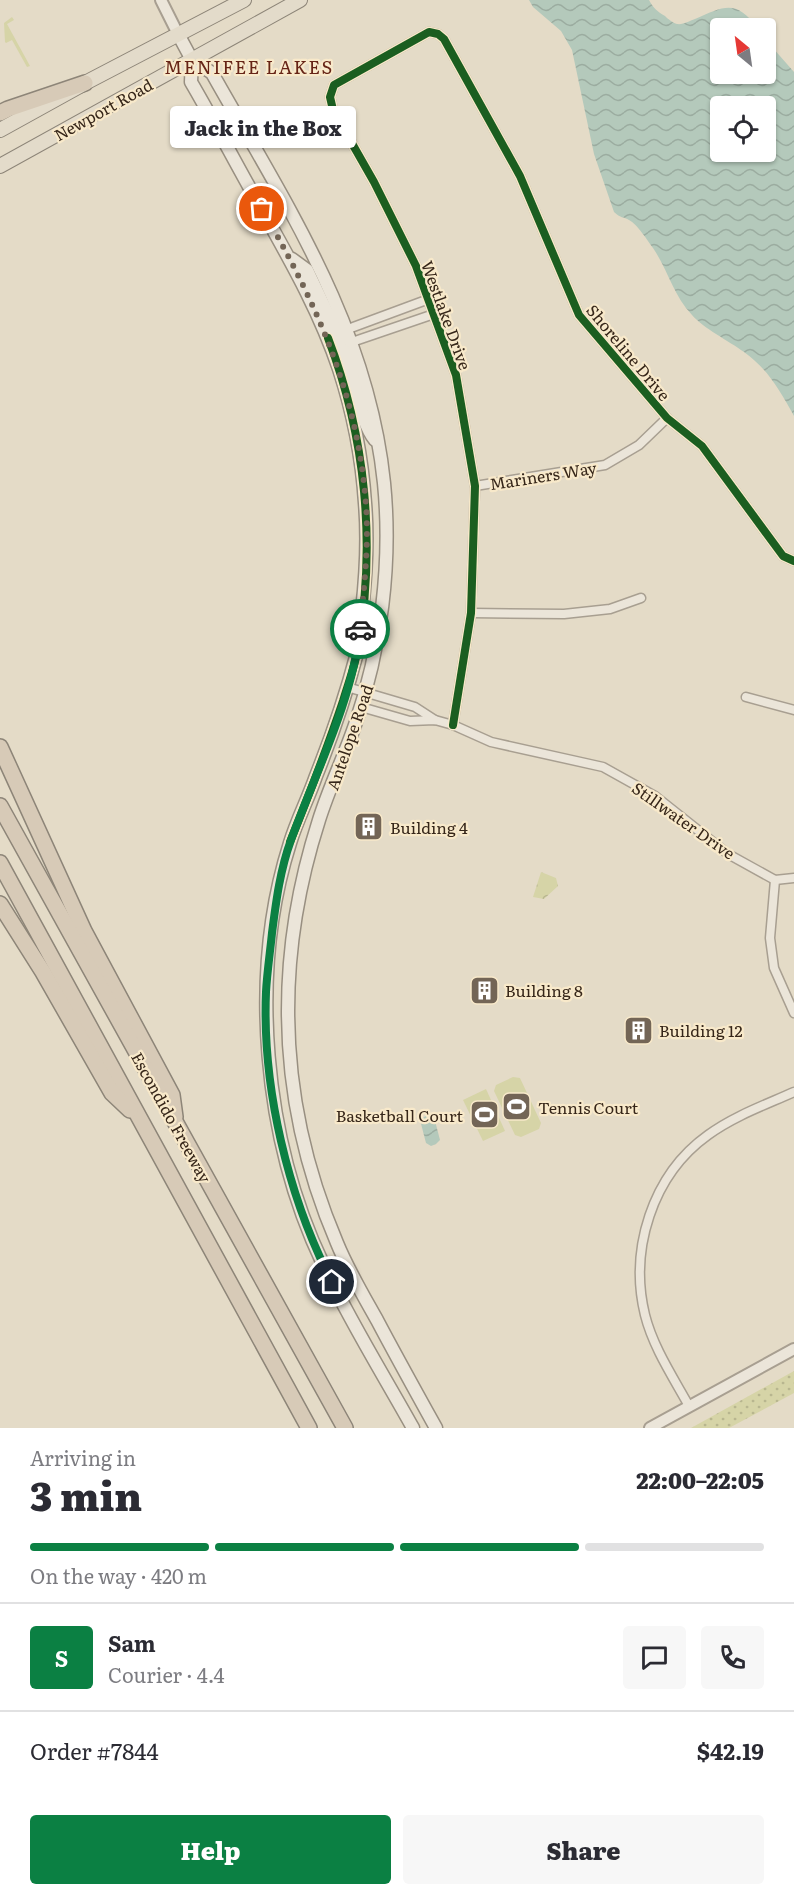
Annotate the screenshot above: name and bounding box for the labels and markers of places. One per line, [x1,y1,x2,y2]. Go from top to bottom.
callout: Jack in the Box [169,107,355,149]
pin [236,183,287,234]
building icon: Building 4 [353,811,385,843]
place label: Building 4 [390,815,468,839]
building icon: Building 8 [468,974,500,1006]
place label: Building 8 [505,978,583,1002]
building icon: Building 12 [622,1014,654,1046]
place label: Building 12 [659,1018,743,1042]
sports icon: Tennis Court [501,1091,533,1123]
place label: Tennis Court [538,1095,639,1119]
sports icon: Basketball Court [468,1099,500,1131]
place label: Basketball Court [336,1103,464,1127]
pin [306,1256,357,1307]

